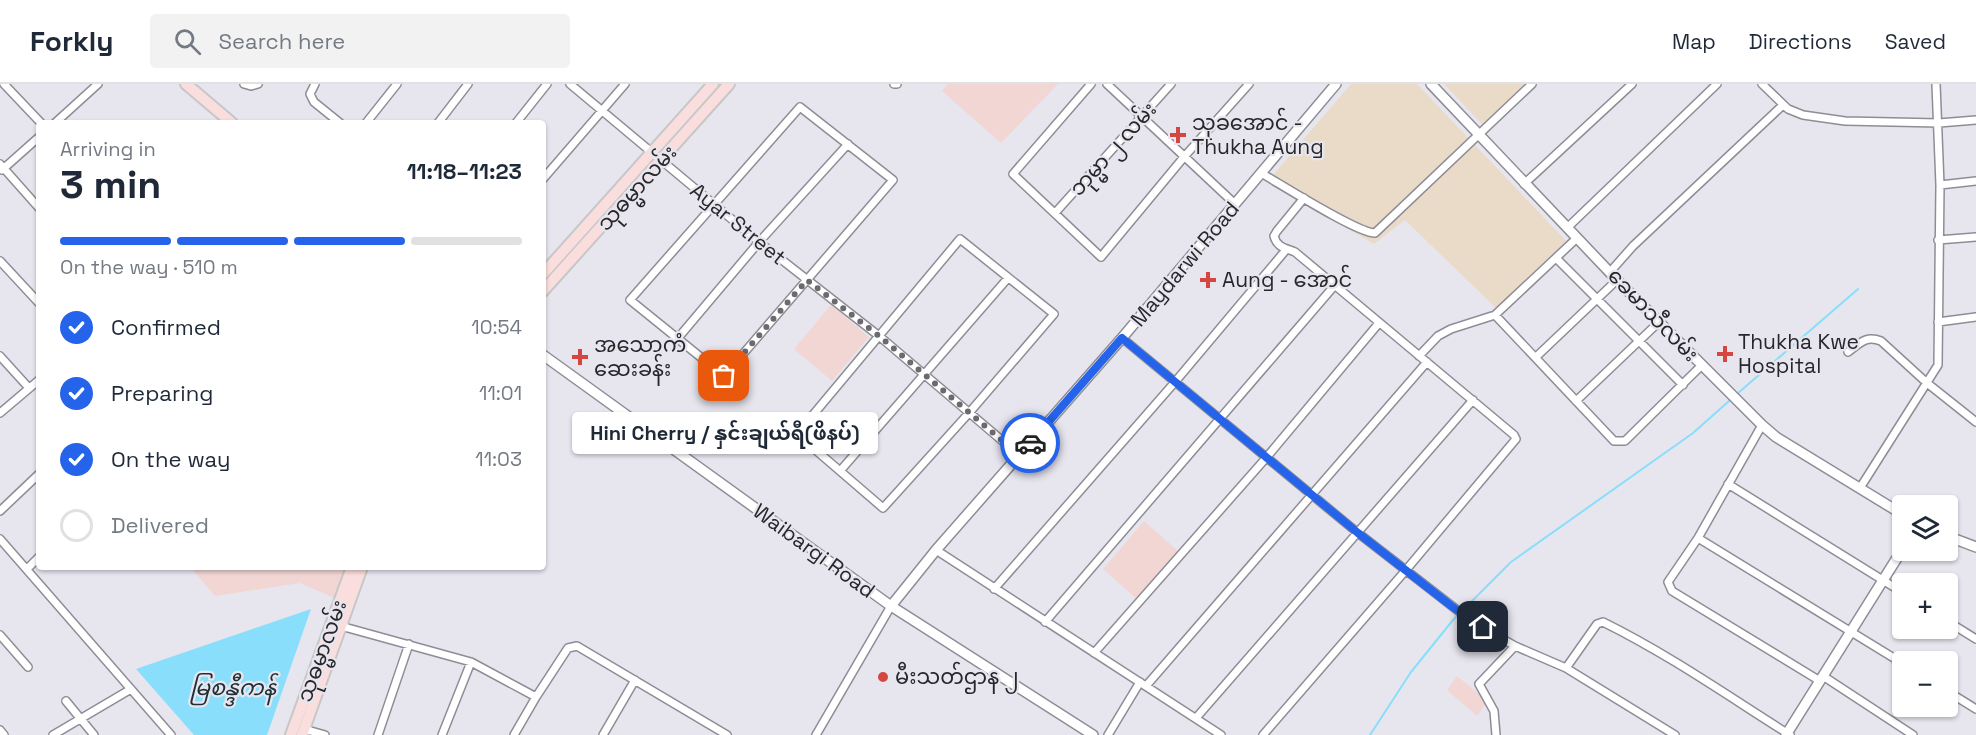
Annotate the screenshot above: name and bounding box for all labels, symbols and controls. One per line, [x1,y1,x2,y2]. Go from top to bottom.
search box [150,14,570,68]
text: Forkly [30,23,114,59]
icon: search [171,25,204,58]
text: Search here [219,27,345,55]
text: Map [1672,28,1716,55]
text: Directions [1749,28,1852,55]
text: Saved [1885,28,1946,55]
street label: ဘုမ္မာ ၂ လမ်း [1062,95,1165,204]
place label: သုခအောင် - Thukha Aung [1192,107,1324,160]
marker: သုခအောင် - Thukha Aung [1169,126,1187,144]
text: Arriving in [60,136,156,162]
street label: သုဓမ္မာလမ်း [589,138,686,239]
text: 11:18–11:23 [407,157,522,185]
text: 3 min [60,160,161,209]
street label: Ayar Street [685,177,792,270]
street label: Maydarwi Road [1124,196,1245,332]
text: On the way · 510 m [60,254,238,280]
street label: ခေမာသီလမ်း [1602,261,1706,367]
place label: Aung - အောင် [1222,264,1352,293]
marker: Aung - အောင် [1199,271,1217,289]
icon: check [60,311,93,344]
text: Confirmed [111,313,221,341]
text: 10:54 [471,314,522,340]
place label: Thukha Kwe Hospital [1738,328,1859,379]
place label: အသောကံ ဆေးခန်း [594,331,686,386]
marker: Thukha Kwe Hospital [1716,345,1734,363]
marker: အသောကံ ဆေးခန်း [571,348,589,366]
pin [698,350,749,401]
icon: bag [707,359,740,392]
icon: check [60,377,93,410]
text: Preparing [111,379,213,407]
text: 11:01 [479,380,522,406]
callout: Hini Cherry / နှင်းချယ်ရီ(ဖိနပ်) [571,412,877,454]
courier [1000,413,1060,473]
text: Hini Cherry / နှင်းချယ်ရီ(ဖိနပ်) [590,420,860,446]
icon: car [1014,427,1047,460]
icon: check [60,443,93,476]
text: On the way [111,445,230,473]
text: 11:03 [475,446,522,472]
map controls [1892,495,1958,717]
button: layers [1892,495,1958,561]
street label: Waibargi Road [748,497,881,604]
text: Delivered [111,511,209,539]
button: + [1892,573,1958,639]
street label: သုဓမ္မာလမ်း [289,595,357,707]
pin [1457,601,1508,652]
icon: home [1466,610,1499,643]
button: − [1892,651,1958,717]
place label: မီးသတ်ဌာန ၂ [895,661,1019,694]
marker: မီးသတ်ဌာန ၂ [876,670,890,684]
water label: မြစန္ဒီ‌ကန် [190,672,279,707]

